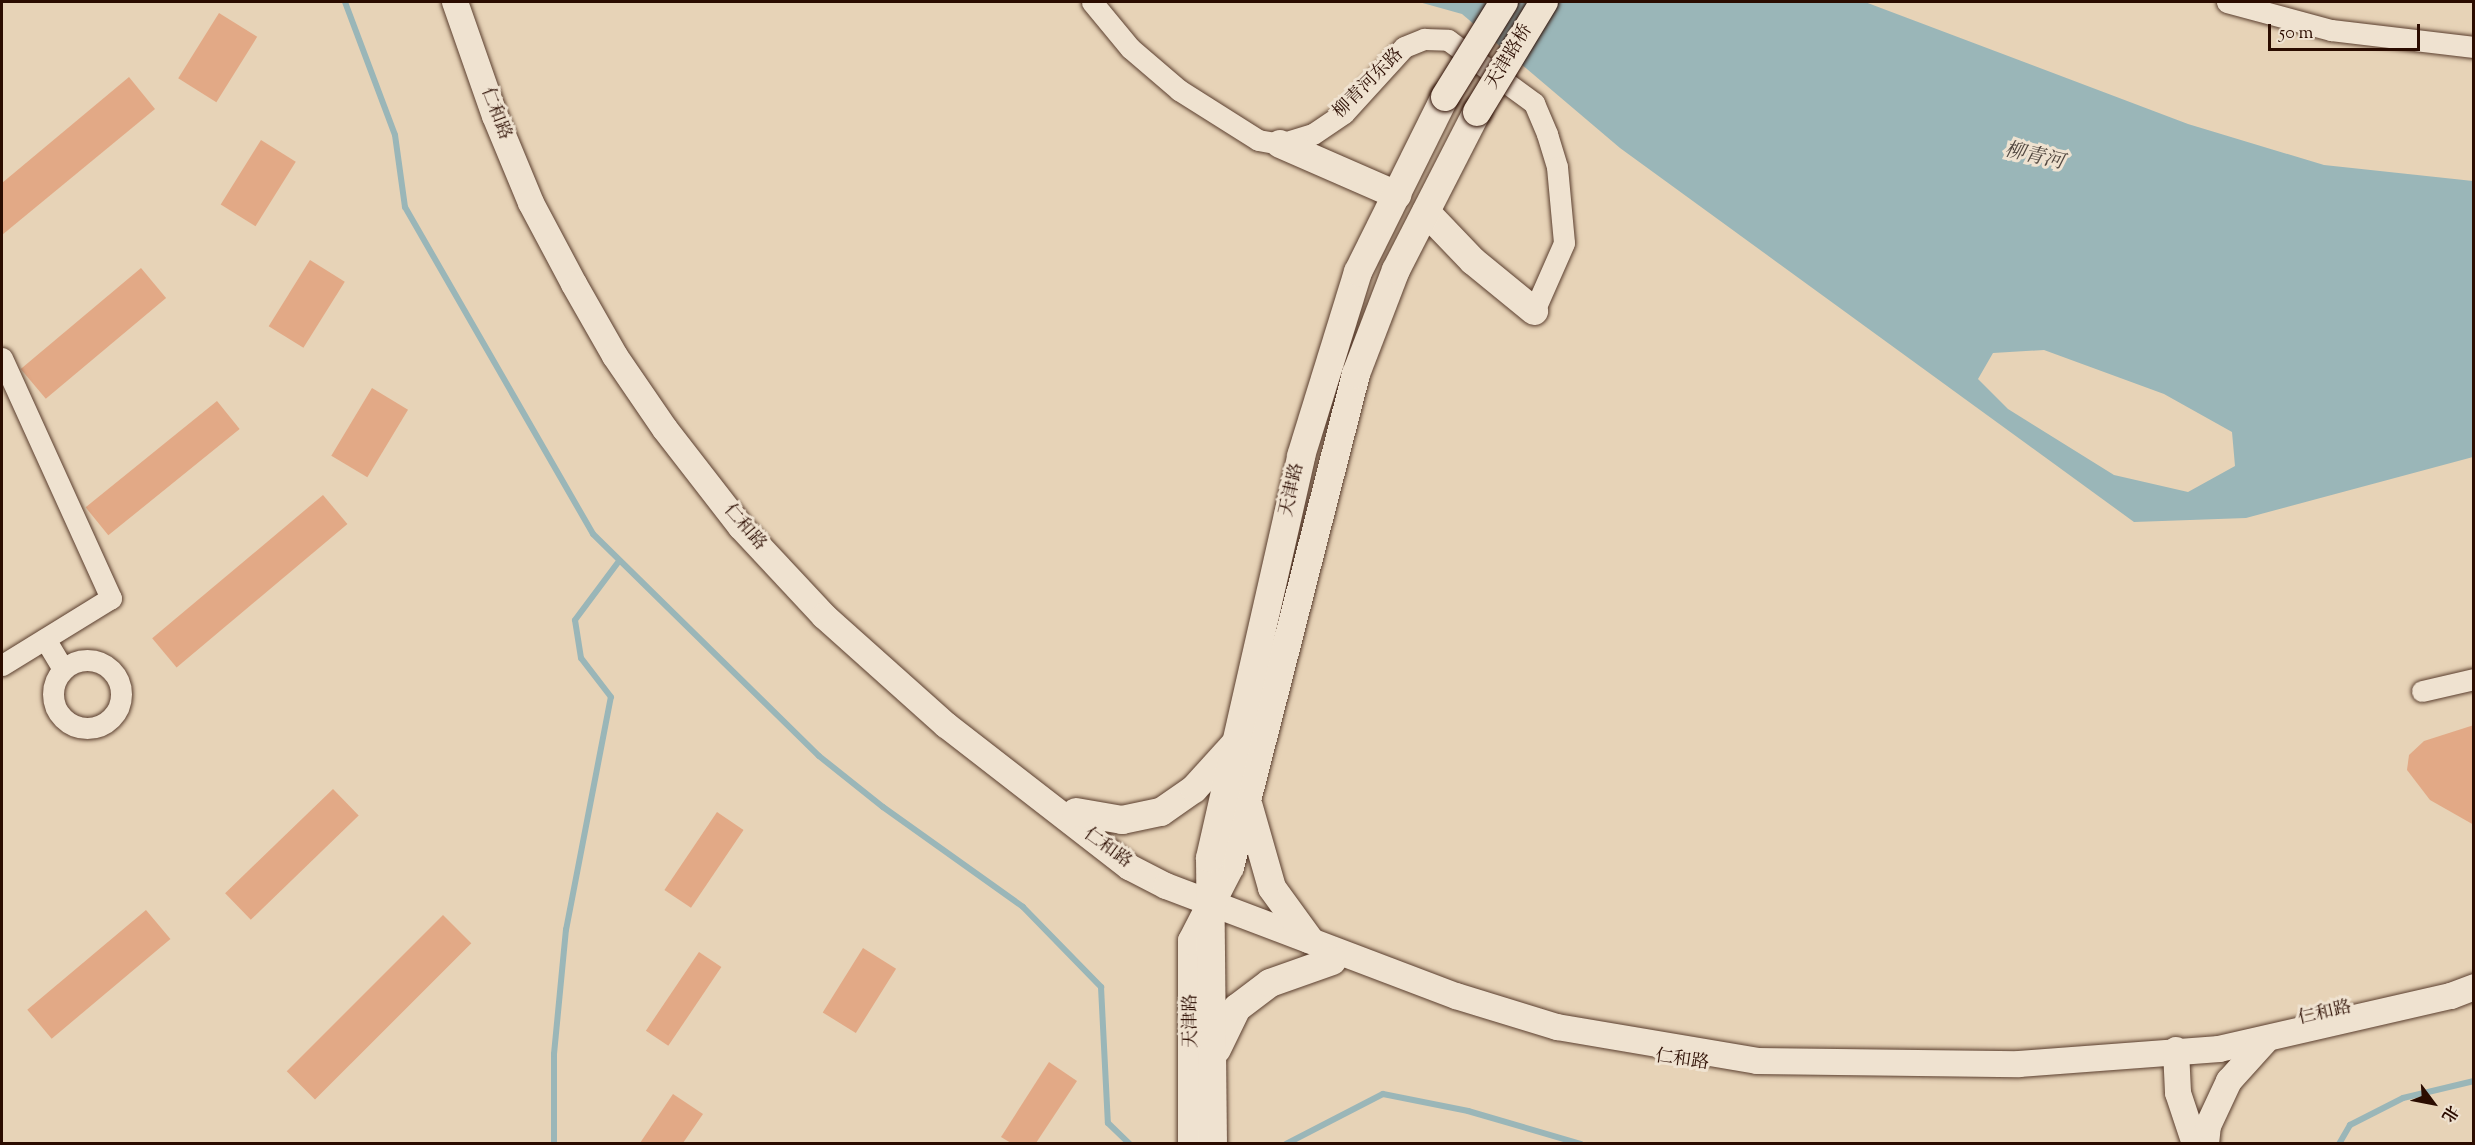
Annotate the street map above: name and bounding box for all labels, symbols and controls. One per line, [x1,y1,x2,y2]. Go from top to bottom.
scale bar [2271,12,2422,50]
street label: 天津路桥 [1482,21,1538,93]
text: 50 m [2279,21,2313,47]
street label: 柳青河东路 [1330,45,1408,123]
street label: 仁和路 [475,85,515,143]
water label: 柳青河 [2002,139,2066,175]
street label: 天津路 [1276,461,1310,519]
street label: 仁和路 [718,501,770,555]
street label: 仁和路 [1079,824,1135,874]
street label: 天津路 [1181,994,1203,1048]
street label: 仁和路 [2296,997,2354,1031]
street label: 仁和路 [1654,1047,1710,1075]
north arrow [2403,1073,2463,1133]
text: 北 [2435,1100,2463,1126]

